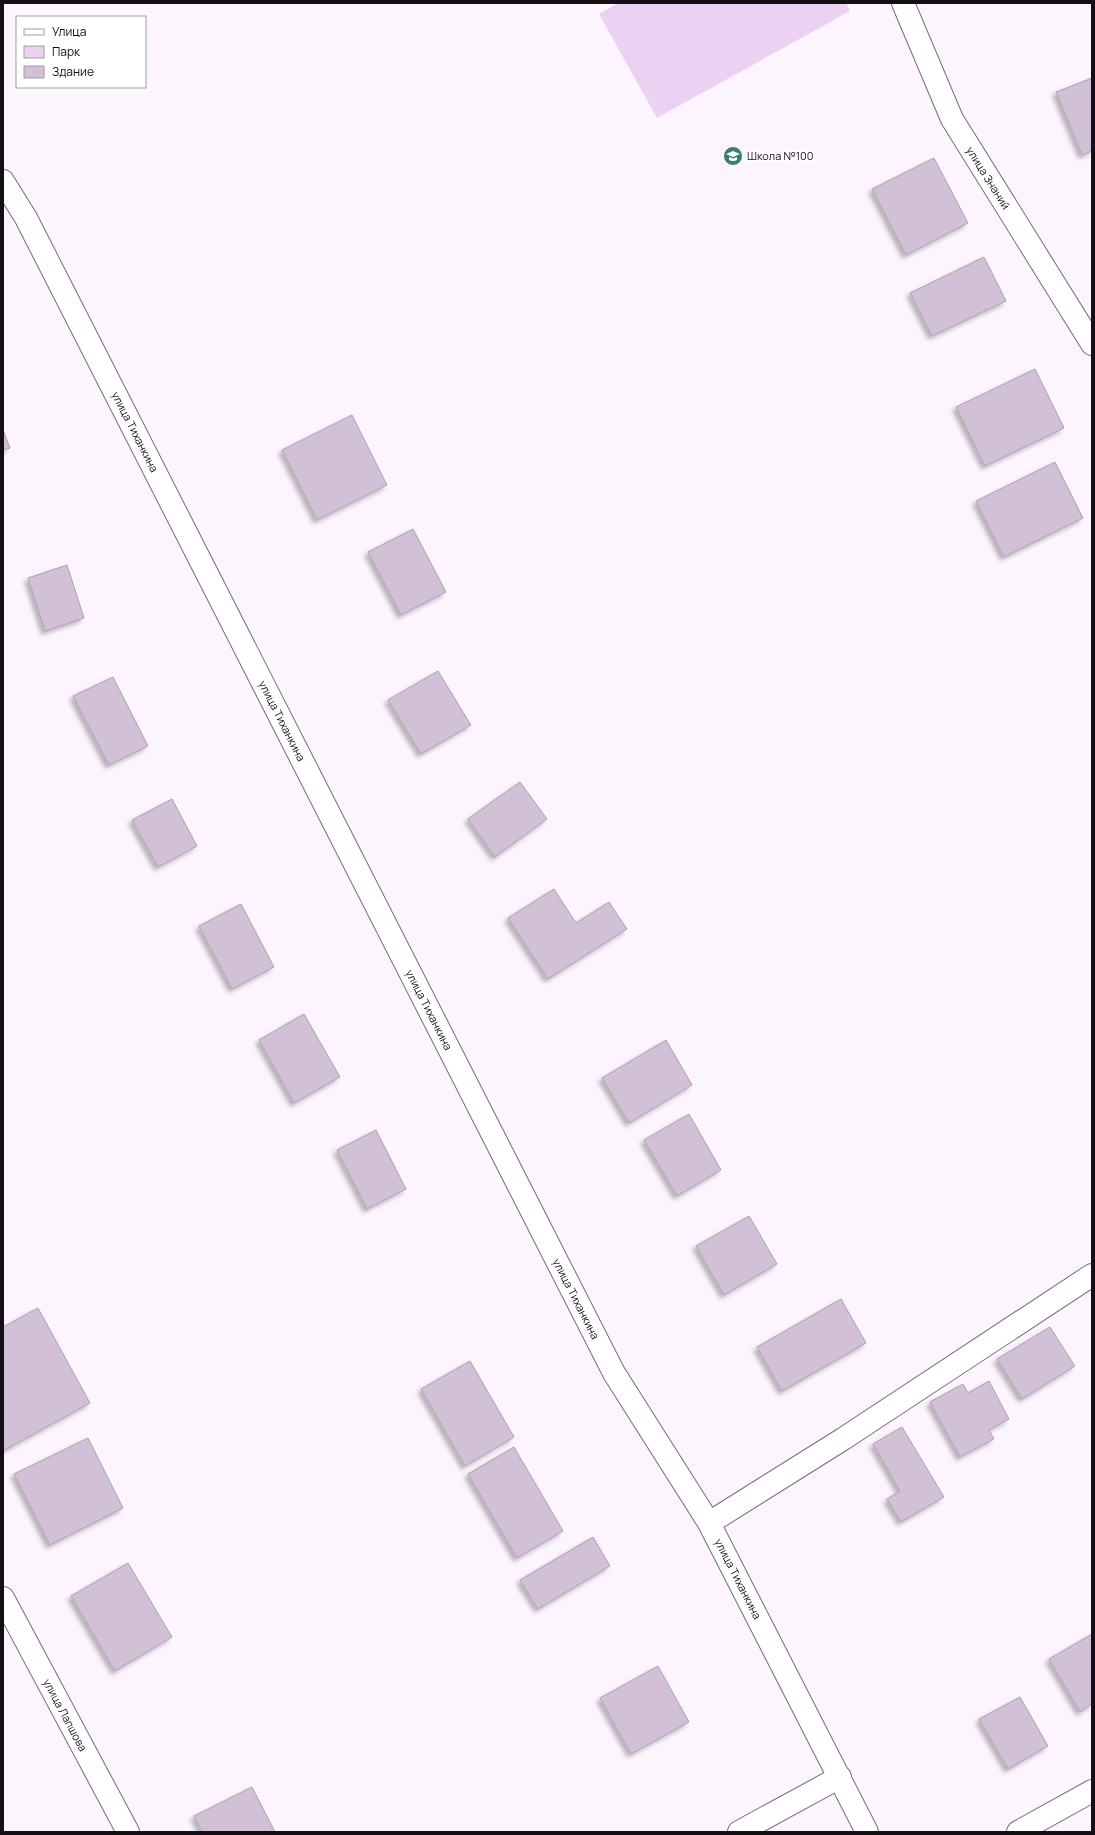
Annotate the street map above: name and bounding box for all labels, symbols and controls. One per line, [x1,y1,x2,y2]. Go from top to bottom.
legend [16,16,146,88]
text: Улица [52,23,86,40]
text: Парк [52,43,81,60]
text: Здание [52,63,94,80]
street label: улица Знаний [963,143,1014,212]
school or university icon: Школа №100 [722,145,744,167]
place label: Школа №100 [747,148,813,163]
street label: улица Тиханкина [109,389,162,475]
street label: улица Тиханкина [256,678,309,764]
street label: улица Тиханкина [403,967,456,1053]
street label: улица Тиханкина [550,1256,603,1342]
street label: улица Тиханкина [712,1536,765,1622]
street label: улица Лапшова [40,1676,91,1754]

